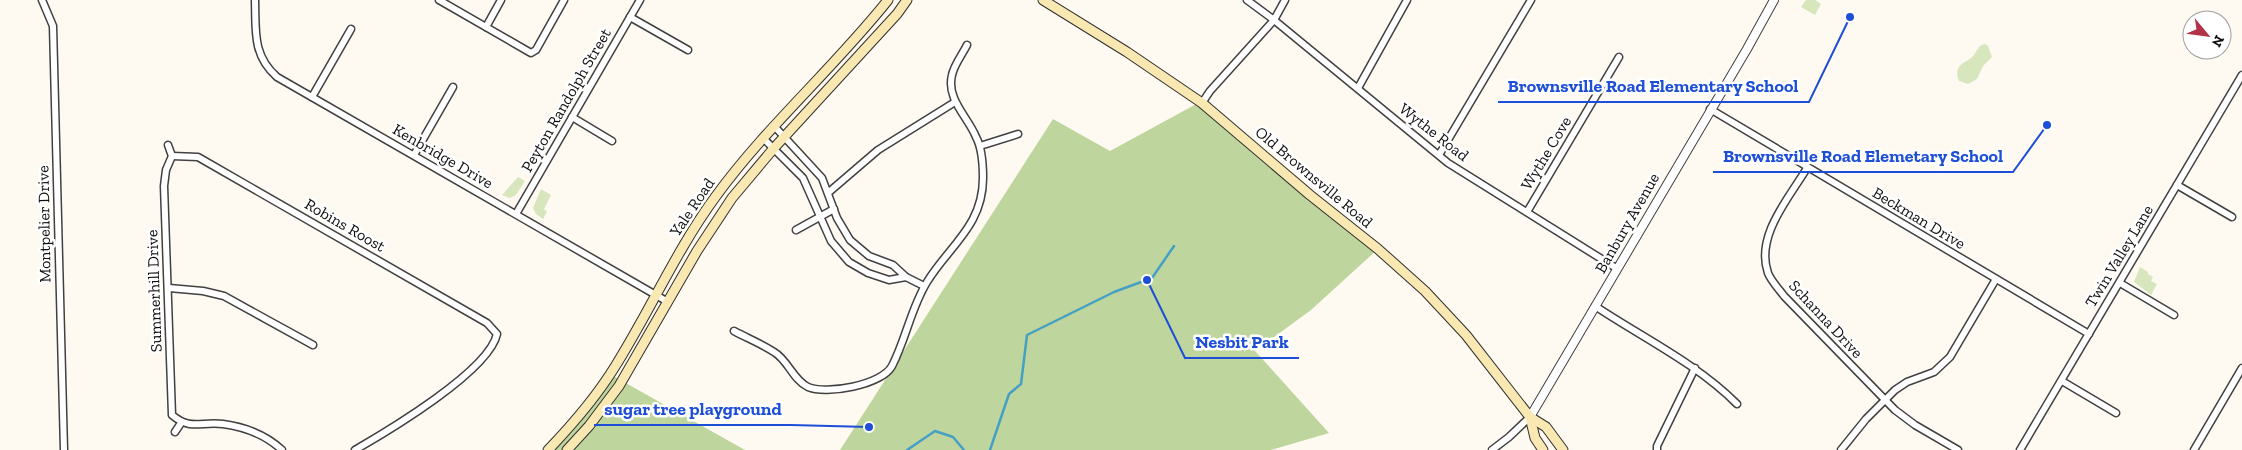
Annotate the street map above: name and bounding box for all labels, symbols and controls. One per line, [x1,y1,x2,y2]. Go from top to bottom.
north arrow [2182,10,2232,60]
street label: Peyton Randolph Street [517,25,615,175]
text: N [2208,32,2228,50]
callout: Brownsville Road Elementary School [1498,69,1809,102]
text: Brownsville Road Elementary School [1508,75,1798,97]
street label: Wythe Road [1395,99,1473,165]
street label: Wythe Cove [1517,113,1575,193]
street label: Kenbridge Drive [389,120,497,192]
street label: Old Brownsville Road [1251,122,1377,232]
callout: Brownsville Road Elemetary School [1713,139,2013,172]
text: Brownsville Road Elemetary School [1723,145,2003,167]
street label: Montpelier Drive [33,165,55,283]
street label: Banbury Avenue [1591,170,1663,276]
street label: Yale Road [665,174,719,241]
street label: Beckman Drive [1869,183,1969,253]
street label: Robins Roost [301,194,389,256]
street label: Twin Valley Lane [2081,201,2157,311]
street label: Summerhill Drive [142,229,166,353]
street label: Schanna Drive [1785,276,1867,362]
callout: Nesbit Park [1185,325,1299,358]
text: Nesbit Park [1195,331,1289,353]
callout: sugar tree playground [594,392,791,425]
text: sugar tree playground [604,398,782,420]

